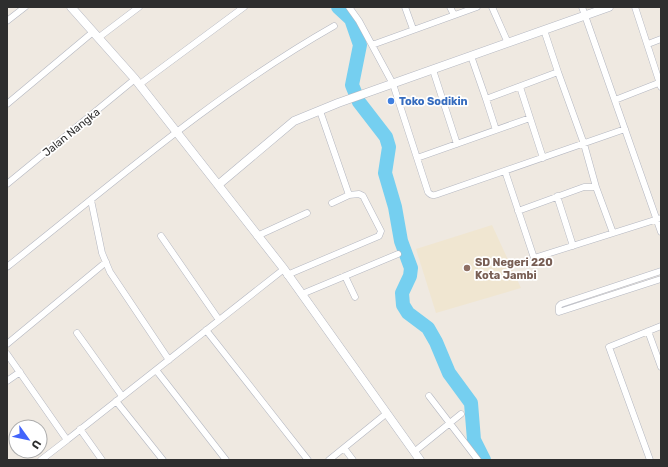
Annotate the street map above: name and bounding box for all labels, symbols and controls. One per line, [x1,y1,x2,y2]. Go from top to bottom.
place label: Toko Sodikin [399,95,468,108]
marker: Toko Sodikin [386,96,396,106]
street label: Jalan Nangka [40,105,102,159]
place label: SD Negeri 220 Kota Jambi [475,256,553,282]
marker: SD Negeri 220 Kota Jambi [462,263,472,273]
north arrow [8,419,48,459]
text: U [28,437,44,451]

